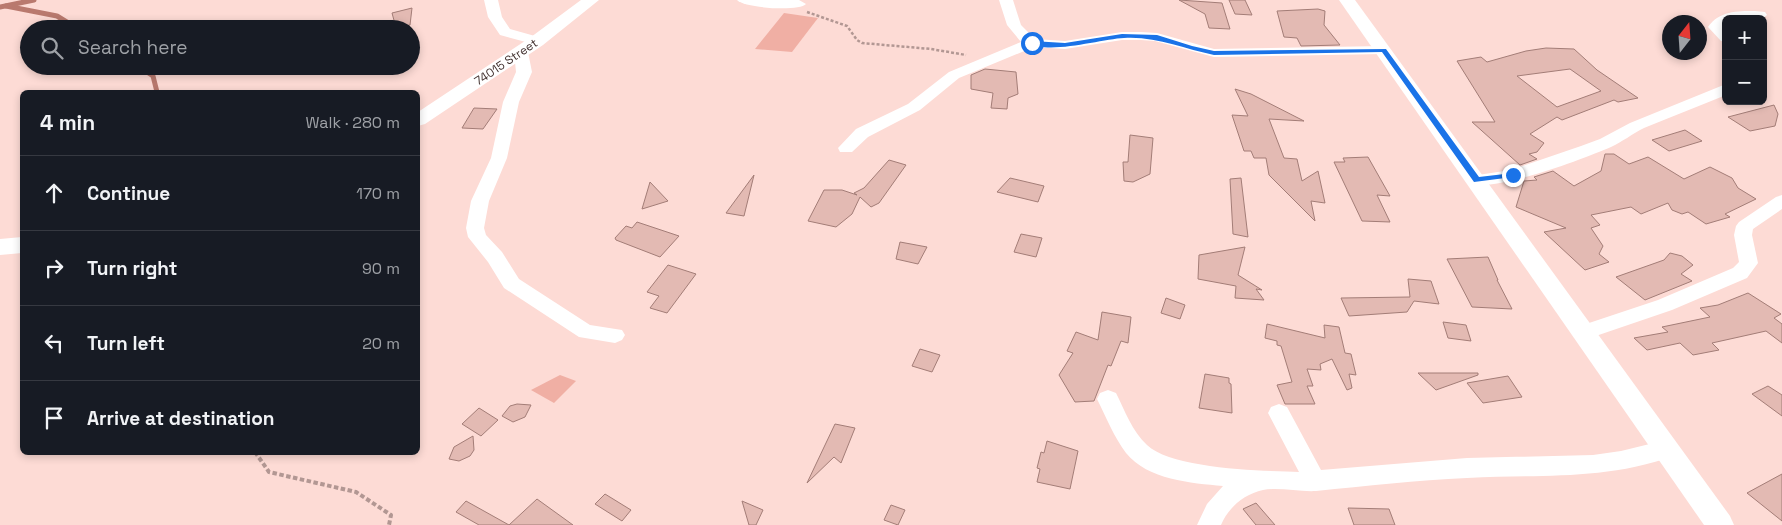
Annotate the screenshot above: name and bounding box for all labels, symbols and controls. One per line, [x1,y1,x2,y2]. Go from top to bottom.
north arrow [1662,15,1707,60]
map controls [1722,15,1767,105]
button: + [1722,15,1767,60]
search box [20,20,420,75]
route start [1021,32,1044,55]
icon: search [38,34,66,62]
text: Search here [78,35,188,60]
street label: 74015 Street [471,35,541,89]
button: − [1722,60,1767,105]
text: 4 min [40,109,95,136]
text: Walk · 280 m [305,112,400,133]
route end [1502,164,1525,187]
icon: ahead [40,179,68,207]
text: Continue [87,181,170,206]
text: 170 m [356,183,400,204]
icon: right [40,254,68,282]
text: Turn right [87,256,177,281]
text: 90 m [362,258,400,279]
icon: left [40,329,68,357]
text: Turn left [87,331,165,356]
text: 20 m [362,333,400,354]
icon: arrive [40,404,68,432]
text: Arrive at destination [87,406,275,431]

